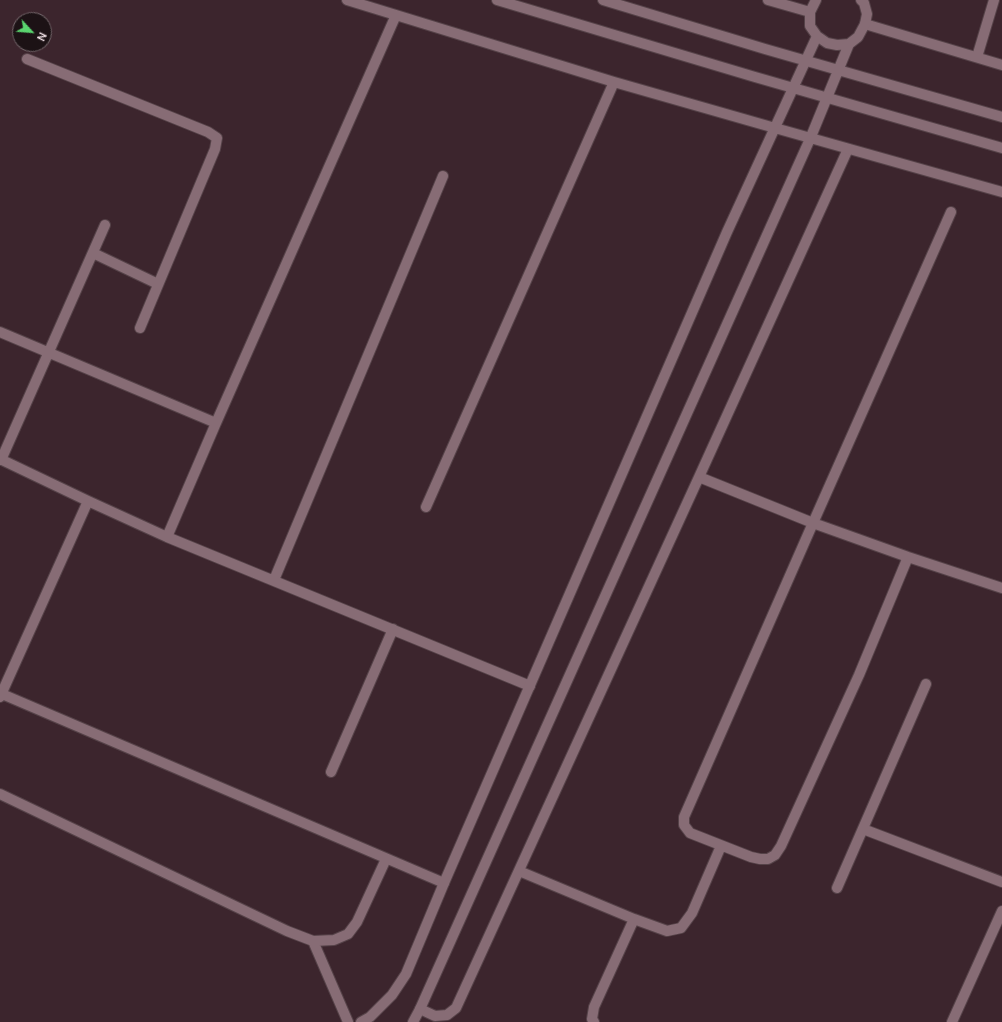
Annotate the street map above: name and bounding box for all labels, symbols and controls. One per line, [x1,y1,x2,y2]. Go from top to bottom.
north arrow [12,12,52,52]
text: N [34,30,51,44]

